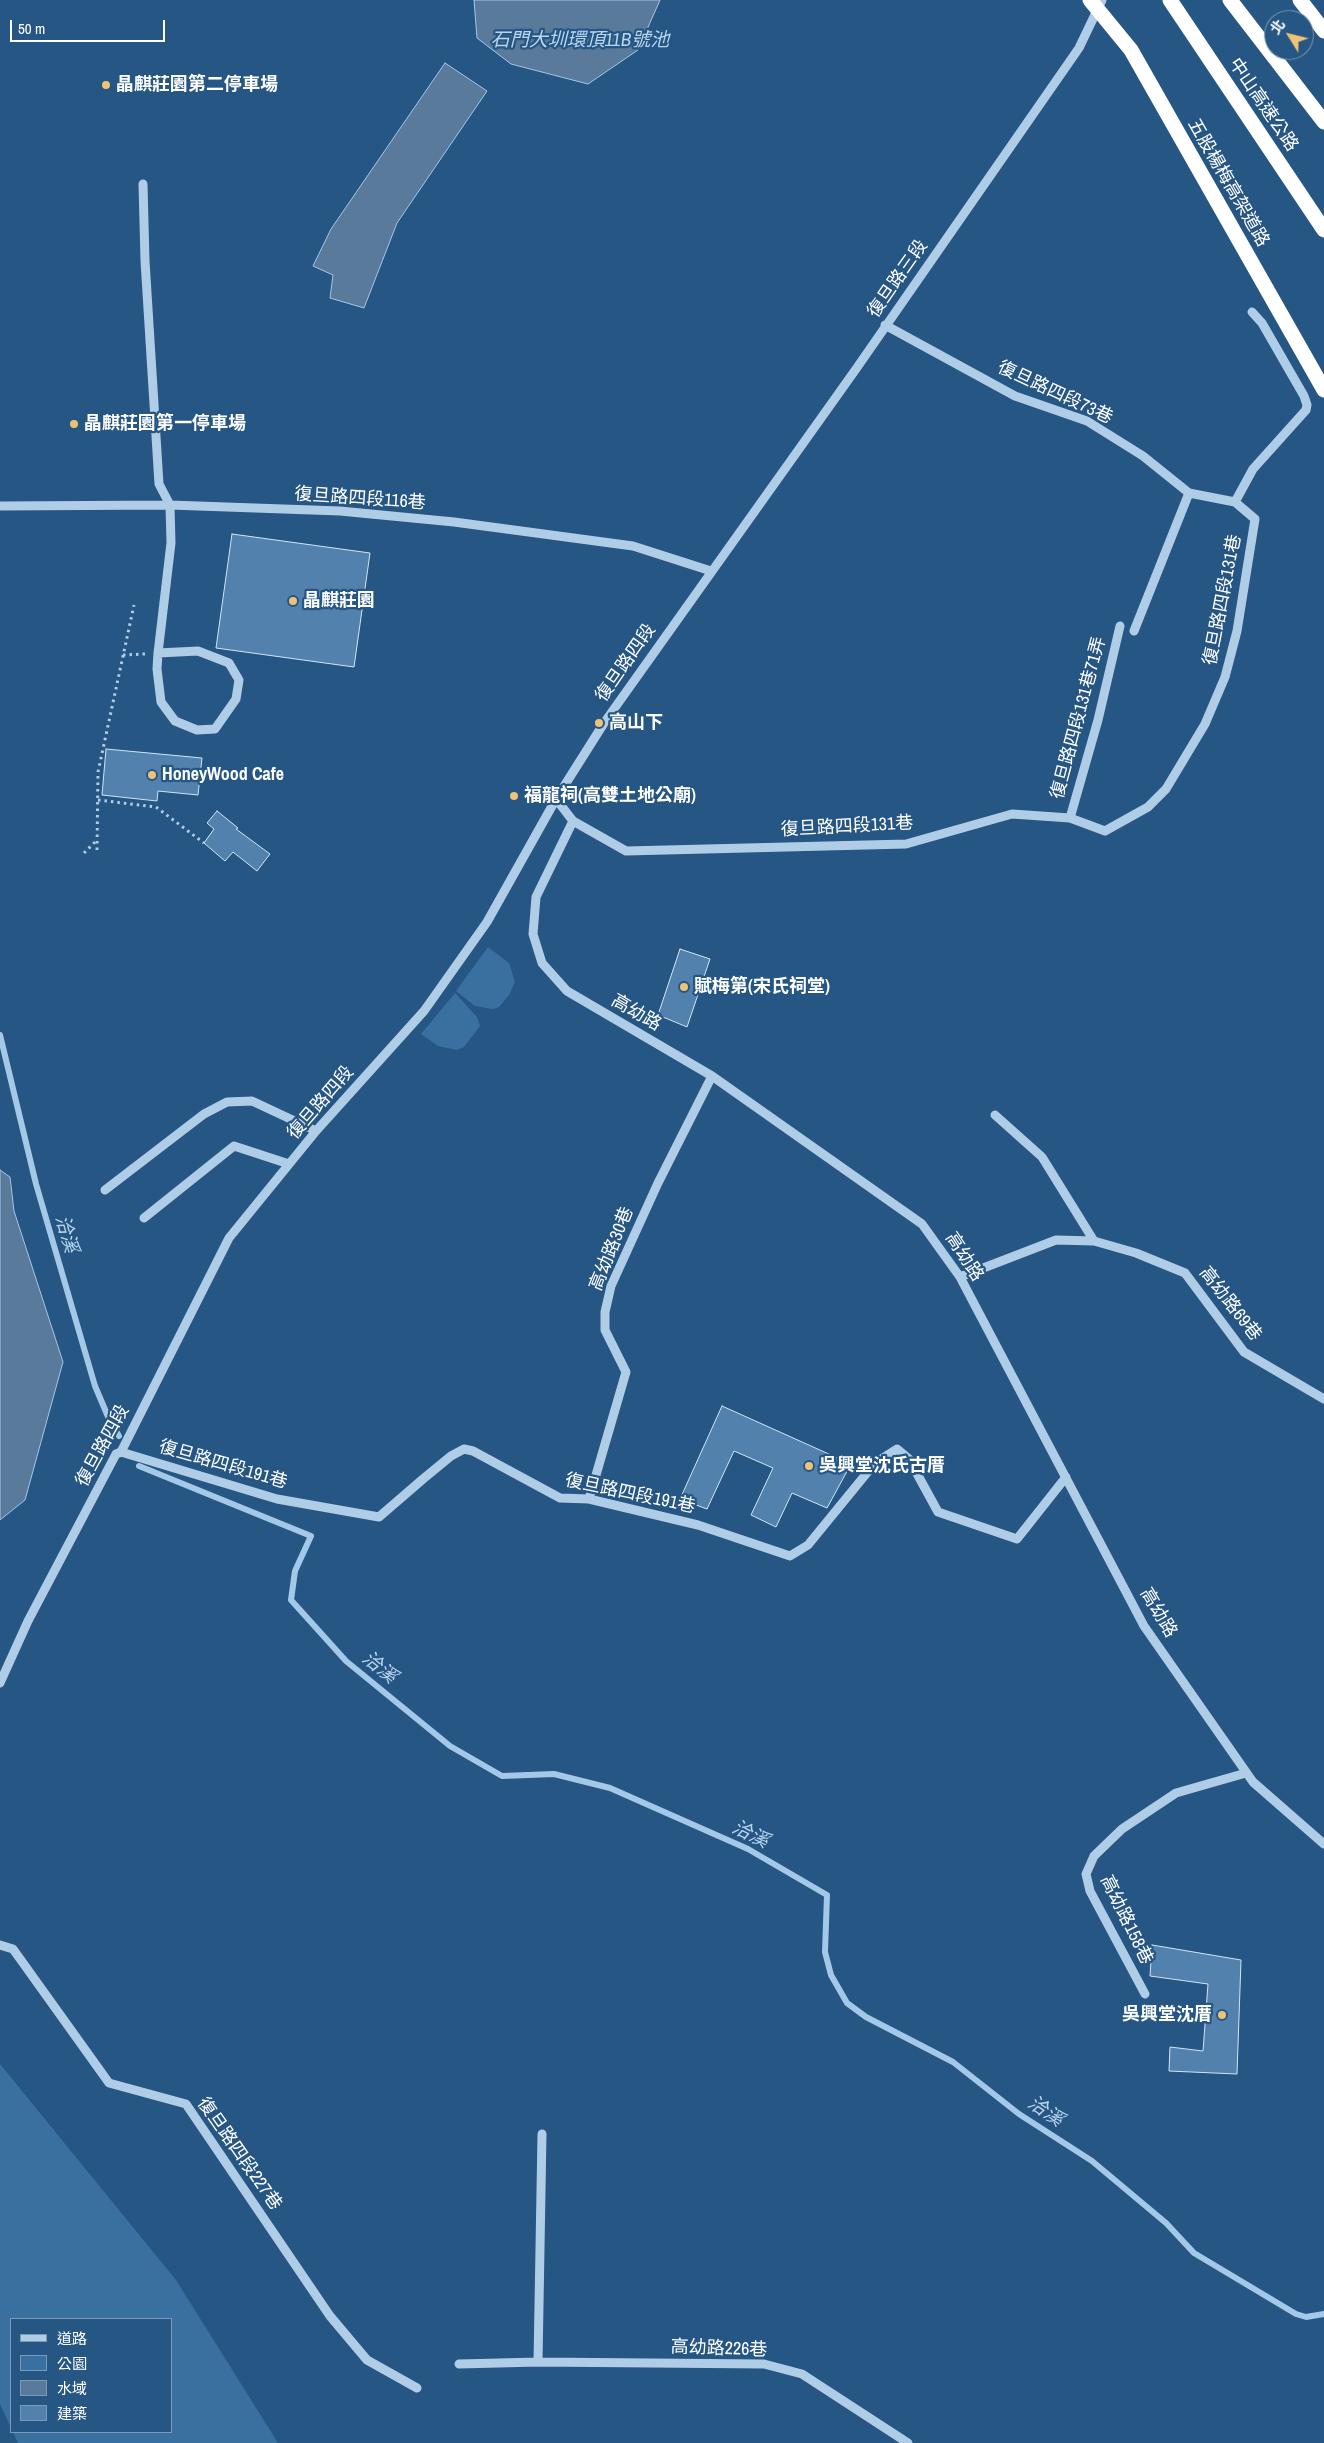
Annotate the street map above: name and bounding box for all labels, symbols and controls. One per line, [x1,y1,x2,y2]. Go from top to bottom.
scale bar [12,10,168,42]
north arrow [1264,10,1314,60]
text: 北 [1266,16,1289,38]
text: 50 m [18,18,45,39]
water label: 石門大圳環頂11B號池 [491,30,669,52]
street label: 中山高速公路 [1224,54,1302,156]
place label: 晶麒莊園第二停車場 [116,74,278,96]
marker: 晶麒莊園第二停車場 [100,79,112,91]
street label: 五股楊梅高架道路 [1183,115,1273,251]
street label: 復旦路三段 [863,236,933,322]
street label: 復旦路四段73巷 [994,357,1116,429]
place label: 晶麒莊園第一停車場 [84,413,246,435]
marker: 晶麒莊園第一停車場 [68,418,80,430]
street label: 復旦路四段116巷 [294,484,426,514]
street label: 復旦路四段131巷 [1200,533,1246,667]
place label: 晶麒莊園 [303,590,375,612]
marker: 晶麒莊園 [287,595,299,607]
street label: 復旦路四段 [591,620,661,706]
street label: 復旦路四段131巷71弄 [1047,635,1111,801]
place label: 高山下 [609,712,663,734]
marker: 高山下 [593,717,605,729]
place label: HoneyWood Cafe [162,764,284,786]
marker: HoneyWood Cafe [146,769,158,781]
place label: 福龍祠(高雙土地公廟) [524,785,696,807]
marker: 福龍祠(高雙土地公廟) [508,790,520,802]
street label: 復旦路四段131巷 [780,813,914,841]
place label: 賦梅第(宋氏祠堂) [694,976,830,998]
marker: 賦梅第(宋氏祠堂) [678,981,690,993]
street label: 高幼路 [607,990,665,1036]
street label: 復旦路四段 [283,1062,359,1144]
street label: 高幼路30巷 [585,1204,639,1294]
water label: 洽溪 [50,1213,82,1255]
street label: 高幼路 [940,1228,988,1286]
street label: 高幼路69巷 [1194,1263,1266,1345]
street label: 復旦路四段 [72,1401,134,1491]
street label: 復旦路四段191巷 [156,1436,290,1494]
place label: 吳興堂沈氏古厝 [819,1455,945,1477]
marker: 吳興堂沈氏古厝 [803,1460,815,1472]
street label: 復旦路四段191巷 [563,1470,697,1518]
street label: 高幼路 [1135,1584,1181,1642]
water label: 洽溪 [357,1647,401,1689]
water label: 洽溪 [728,1816,772,1854]
street label: 高幼路158巷 [1095,1872,1157,1968]
place label: 吳興堂沈厝 [1122,2004,1212,2026]
marker: 吳興堂沈厝 [1216,2009,1228,2021]
water label: 洽溪 [1023,2092,1067,2132]
street label: 復旦路四段227巷 [192,2093,286,2215]
legend [10,2318,172,2433]
text: 道路 [57,2328,87,2349]
street label: 高幼路226巷 [670,2337,768,2361]
text: 公園 [57,2353,87,2374]
text: 水域 [57,2378,87,2399]
text: 建築 [57,2403,87,2424]

